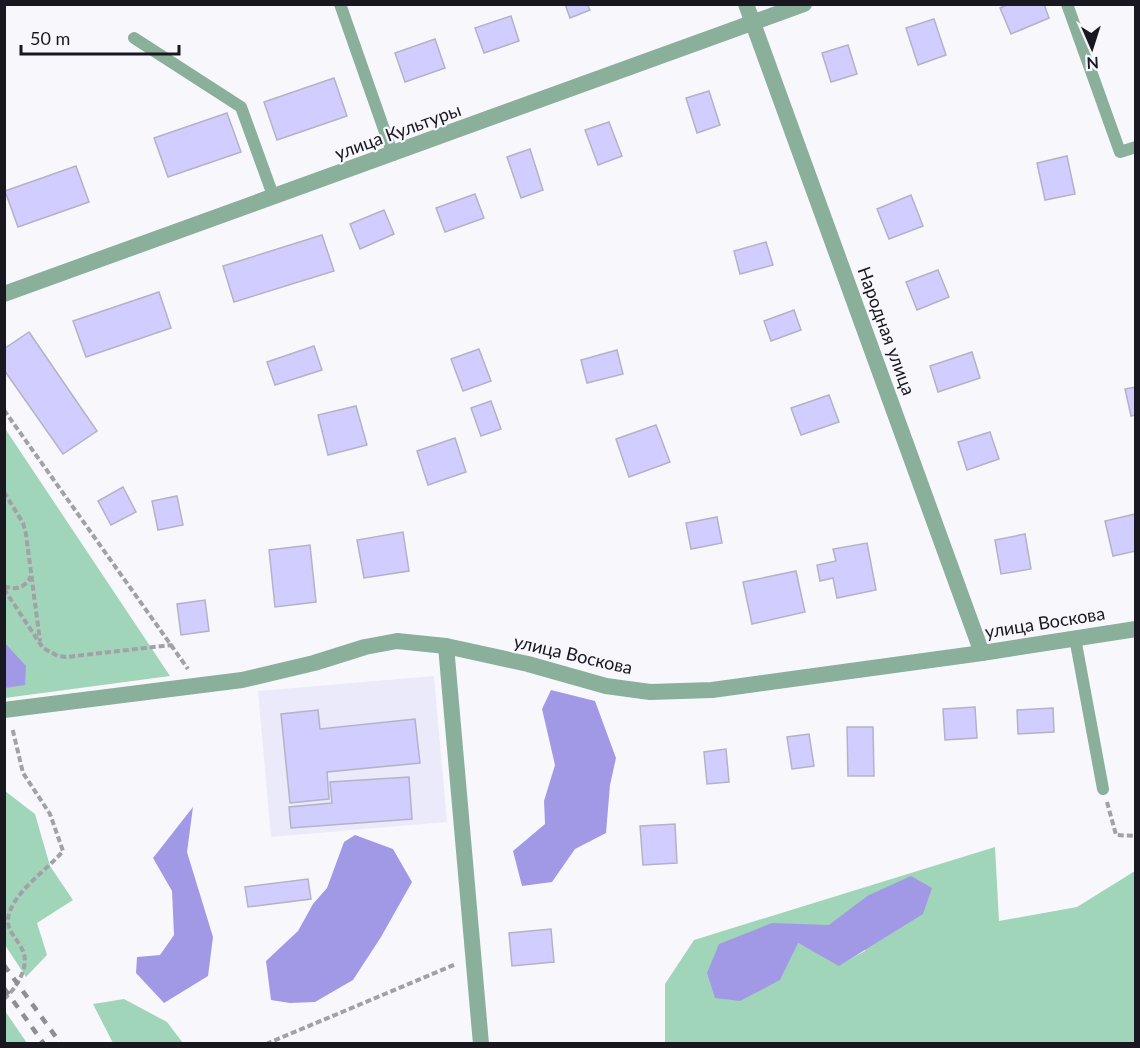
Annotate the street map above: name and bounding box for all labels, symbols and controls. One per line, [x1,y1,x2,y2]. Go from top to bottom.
scale bar [21,18,178,56]
north arrow [1062,18,1122,78]
text: 50 m [30,27,70,49]
text: N [1086,54,1099,73]
street label: улица Культуры [332,98,464,164]
street label: Народная улица [853,263,920,398]
street label: улица Воскова [983,602,1106,642]
street label: улица Воскова [512,630,635,678]

